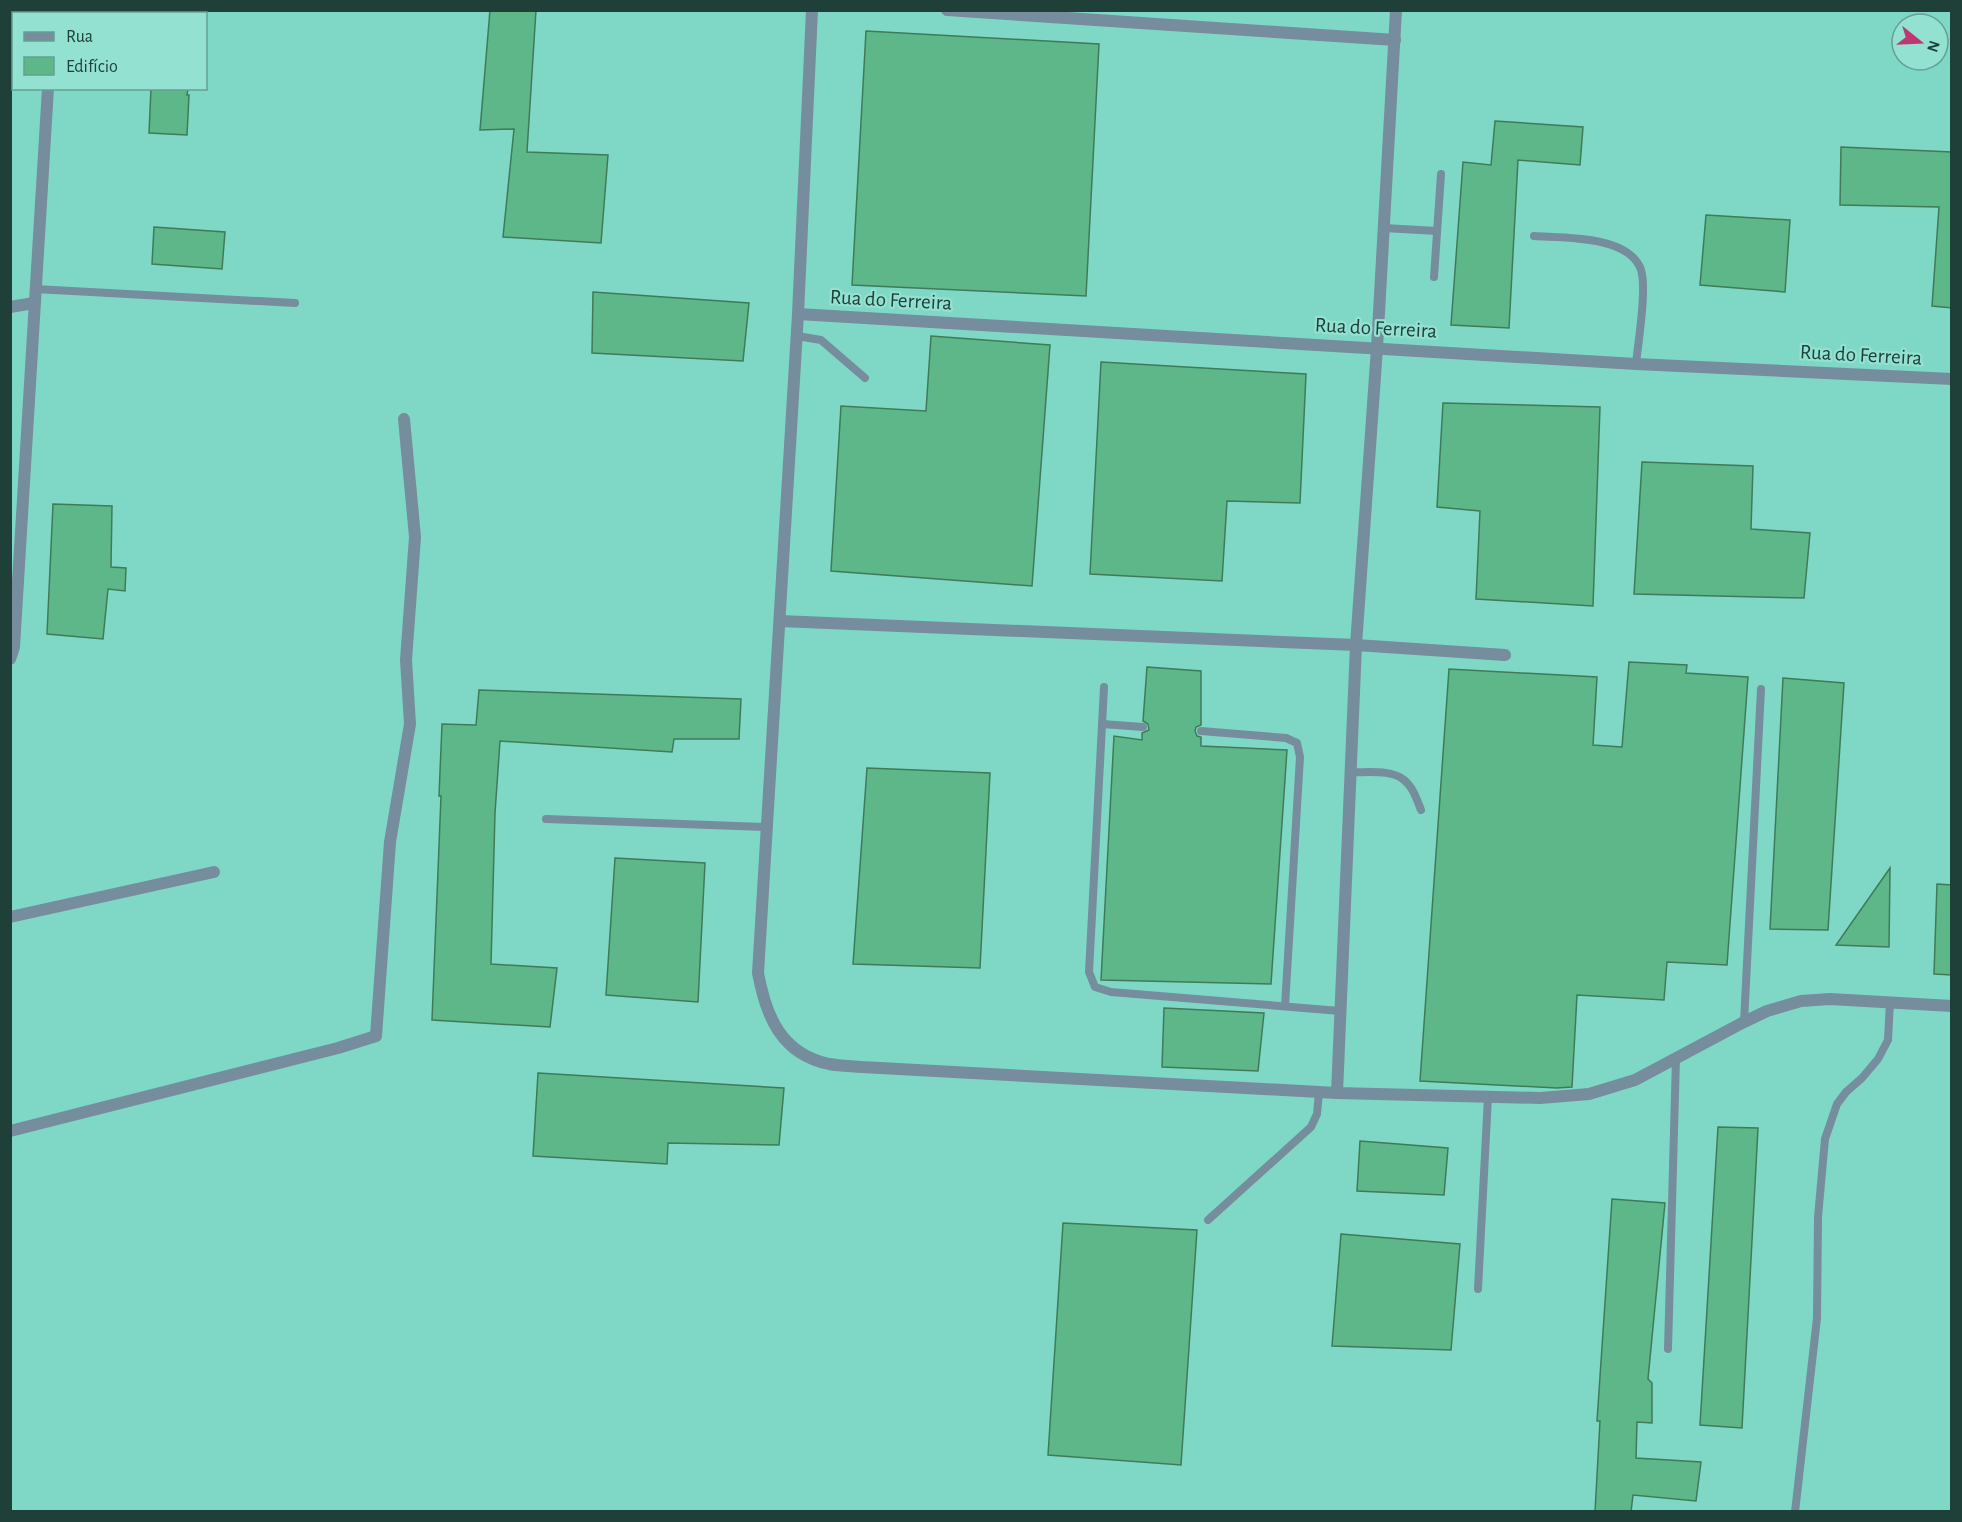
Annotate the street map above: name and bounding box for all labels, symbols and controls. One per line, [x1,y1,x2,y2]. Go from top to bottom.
legend [12,12,207,90]
north arrow [1890,12,1950,72]
text: Rua [66,28,93,46]
text: N [1924,39,1943,54]
text: Edifício [66,58,118,76]
street label: Rua do Ferreira [829,286,953,314]
street label: Rua do Ferreira [1314,314,1438,342]
street label: Rua do Ferreira [1799,341,1923,369]

